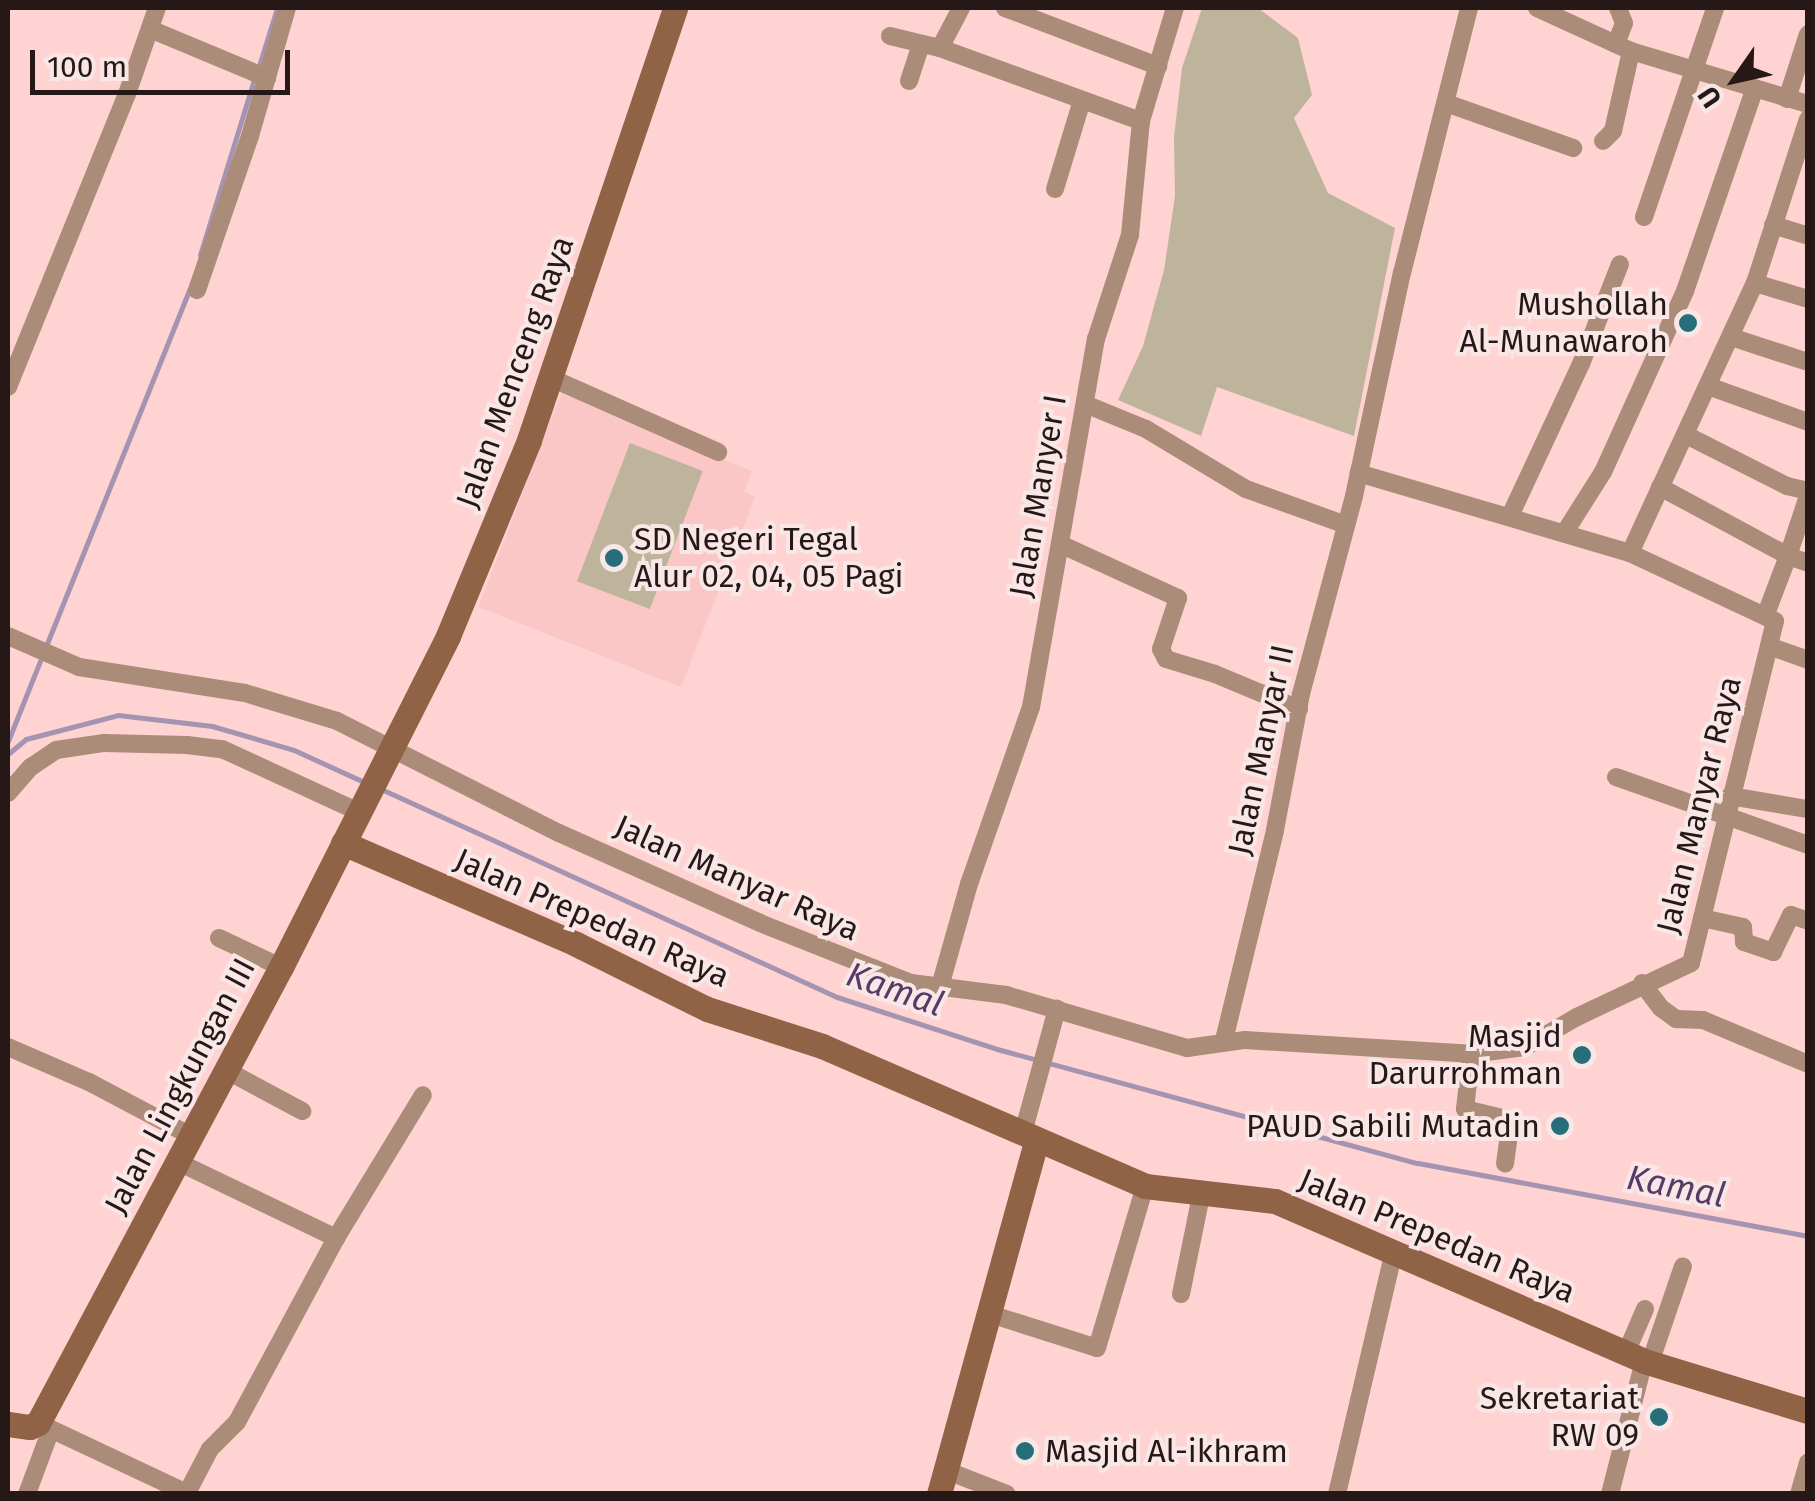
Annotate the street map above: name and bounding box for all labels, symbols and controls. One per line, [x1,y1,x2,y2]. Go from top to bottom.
scale bar [35,30,295,92]
north arrow [1685,30,1785,130]
text: 100 m [47,49,127,85]
text: U [1691,80,1728,114]
street label: Jalan Menceng Raya [448,231,582,513]
place label: Mushollah Al-Munawaroh [1459,286,1668,361]
marker: Mushollah Al-Munawaroh [1677,312,1699,334]
street label: Jalan Manyer I [1001,392,1075,600]
place label: SD Negeri Tegal Alur 02, 04, 05 Pagi [634,521,904,596]
marker: SD Negeri Tegal Alur 02, 04, 05 Pagi [603,547,625,569]
street label: Jalan Manyar II [1220,641,1302,859]
street label: Jalan Manyar Raya [1648,672,1750,938]
street label: Jalan Manyar Raya [609,807,865,949]
street label: Jalan Prepedan Raya [449,840,735,996]
street label: Jalan Lingkungan III [96,952,264,1220]
water label: Kamal [841,953,949,1025]
place label: Masjid Darurrohman [1369,1018,1562,1093]
marker: Masjid Darurrohman [1571,1044,1593,1066]
place label: PAUD Sabili Mutadin [1246,1107,1540,1145]
marker: PAUD Sabili Mutadin [1549,1115,1571,1137]
water label: Kamal [1623,1156,1729,1216]
street label: Jalan Prepedan Raya [1293,1160,1581,1312]
place label: Sekretariat RW 09 [1480,1380,1639,1455]
marker: Sekretariat RW 09 [1648,1406,1670,1428]
place label: Masjid Al-ikhram [1045,1432,1288,1470]
marker: Masjid Al-ikhram [1014,1440,1036,1462]

